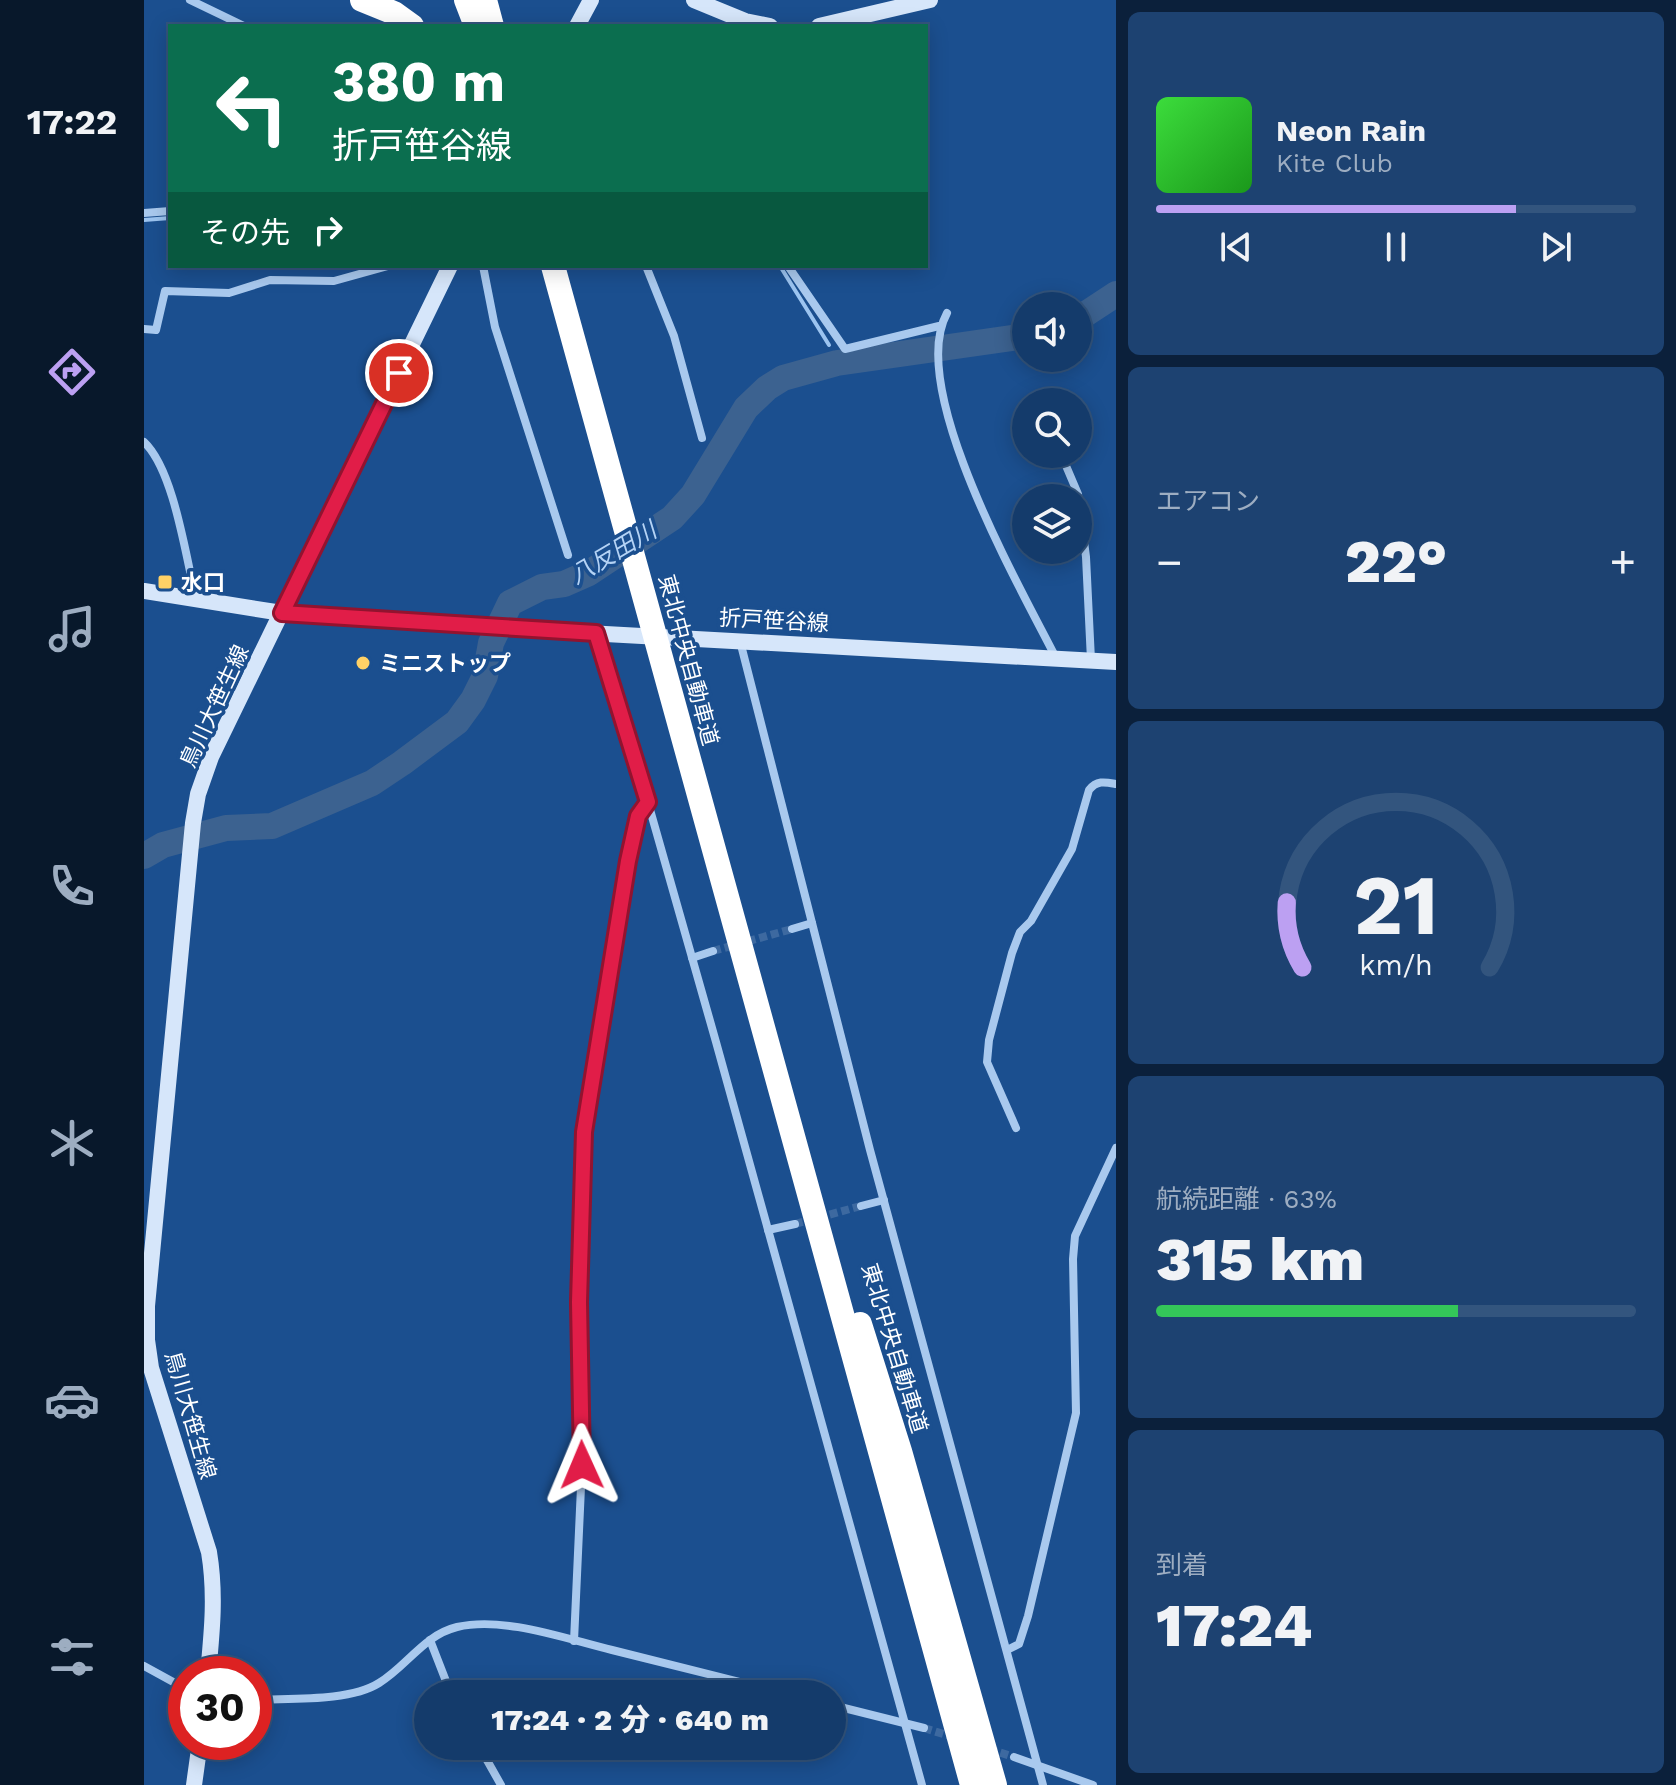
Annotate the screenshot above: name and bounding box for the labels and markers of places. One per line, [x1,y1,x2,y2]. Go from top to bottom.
pin [365,339,433,407]
place label: 水口 [181,570,225,595]
marker: 水口 [156,573,174,591]
place label: ミニストップ [379,651,511,676]
marker: ミニストップ [354,654,372,672]

